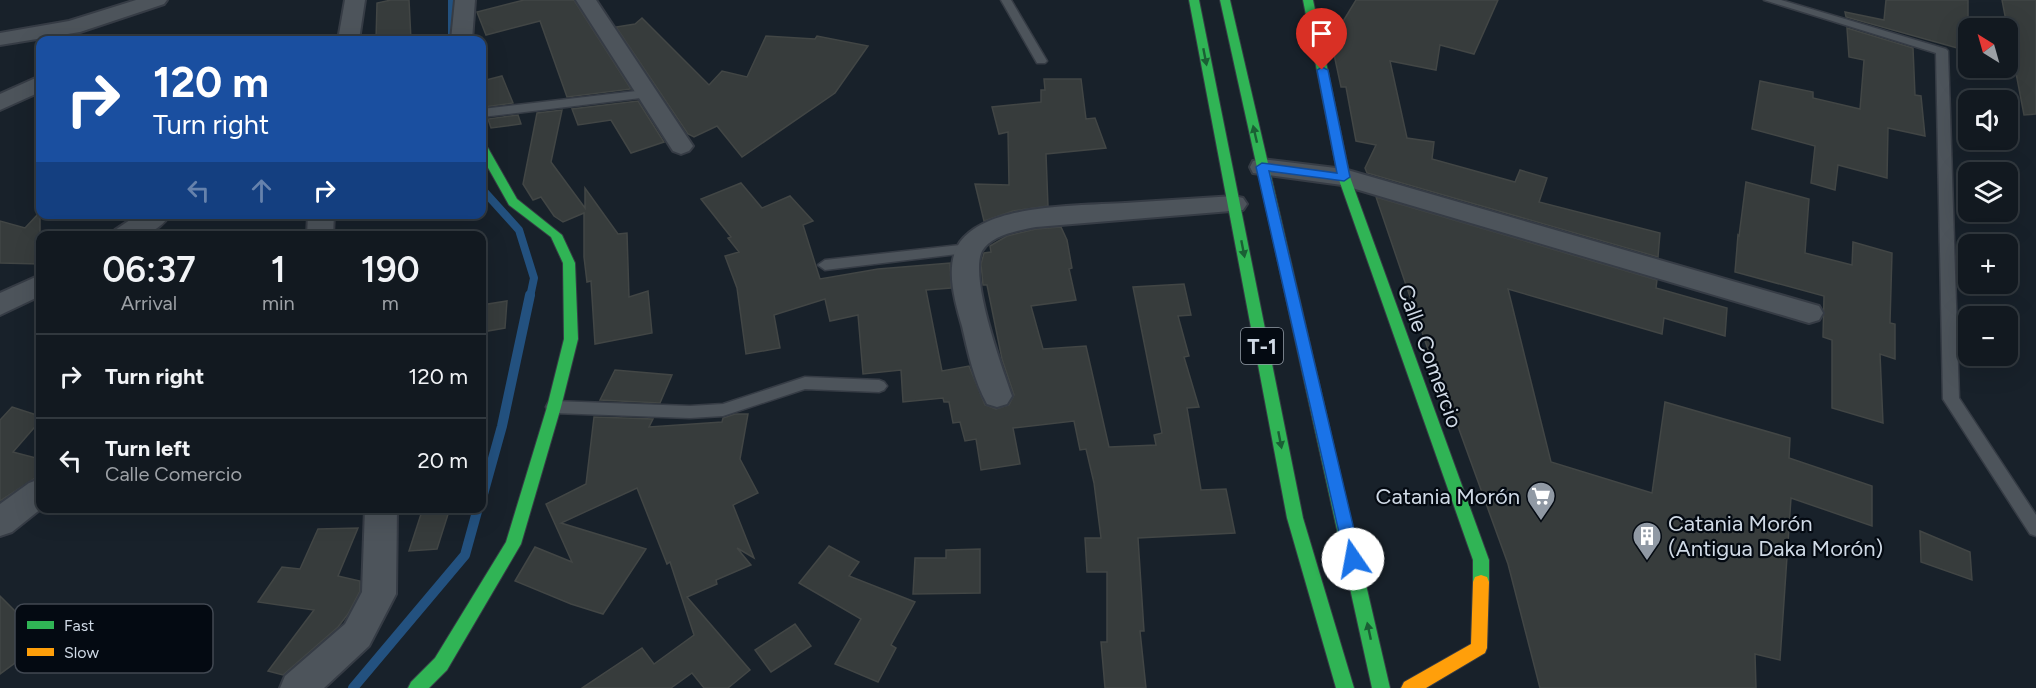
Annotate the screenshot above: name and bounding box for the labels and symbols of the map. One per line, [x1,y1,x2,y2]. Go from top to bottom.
pin [1296,8,1347,70]
north arrow [1958,18,2018,78]
one-way arrow [1201,48,1210,67]
one-way arrow [1250,124,1259,143]
one-way arrow [1239,239,1248,258]
street label: Calle Comercio [1392,281,1468,431]
road number: T-1 [1241,328,1283,364]
one-way arrow [1276,431,1285,450]
supermarket icon: Catania Morón [1525,480,1557,522]
place label: Catania Morón [1376,483,1520,510]
place label: Catania Morón (Antigua Daka Morón) [1668,510,1883,562]
building icon: Catania Morón (Antigua Daka Morón) [1631,520,1663,562]
position arrow [1321,527,1385,591]
legend [15,604,213,673]
text: Fast [64,616,94,635]
one-way arrow [1363,622,1373,640]
text: Slow [64,643,99,662]

